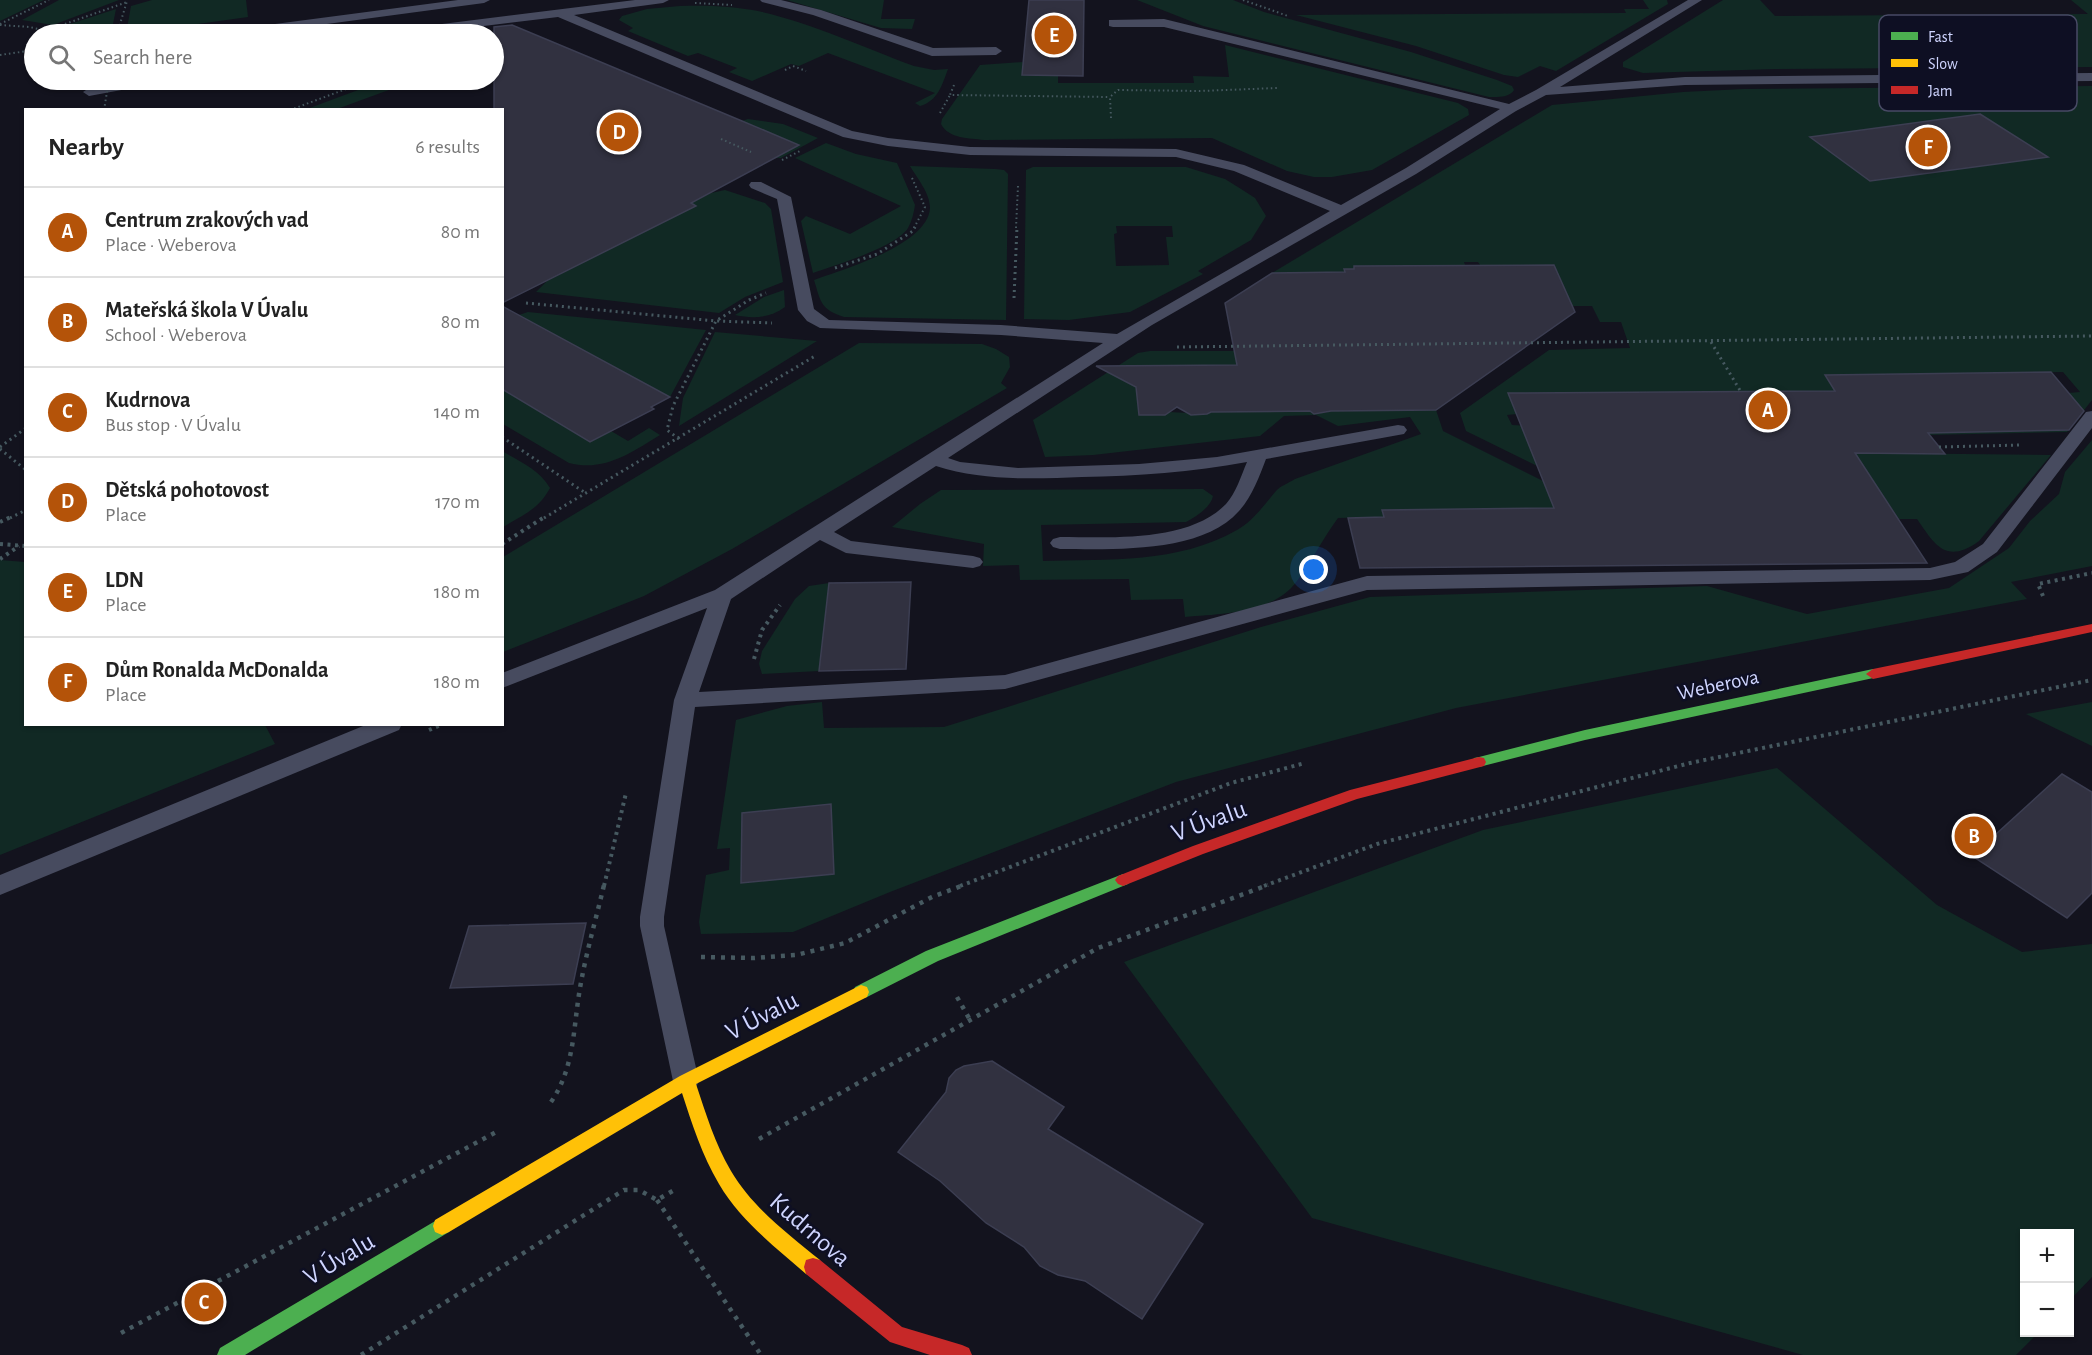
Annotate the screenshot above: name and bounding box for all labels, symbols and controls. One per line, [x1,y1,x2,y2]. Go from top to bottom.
pin: E [1034,12,1074,57]
legend [1879,15,2077,111]
search box [24,24,504,90]
text: Fast [1928,29,1953,45]
icon: search [45,41,78,74]
text: Search here [93,46,192,68]
text: Slow [1928,56,1958,72]
text: Jam [1928,83,1953,99]
pin: D [600,110,638,154]
pin: F [1908,124,1948,170]
text: Nearby [48,134,124,160]
text: 6 results [415,137,480,157]
text: Centrum zrakových vad [105,209,309,231]
text: A [62,222,74,242]
text: 80 m [441,222,480,242]
text: Place · Weberova [105,235,237,255]
text: Mateřská škola V Úvalu [105,299,308,321]
text: B [62,312,73,332]
text: 80 m [441,312,480,332]
text: School · Weberova [105,325,247,345]
pin: A [1748,388,1788,432]
text: Kudrnova [105,389,191,411]
text: C [62,402,73,422]
text: 140 m [434,402,480,422]
text: Bus stop · V Úvalu [105,415,241,435]
text: Dětská pohotovost [105,479,269,501]
text: D [61,492,74,512]
text: 170 m [435,492,480,512]
text: Place [105,505,146,525]
your location [1299,555,1328,584]
text: LDN [105,569,144,591]
text: E [62,582,73,602]
text: 180 m [434,582,480,602]
text: Place [105,595,146,615]
text: Dům Ronalda McDonalda [105,659,329,681]
street label: Weberova [1675,666,1761,704]
text: F [63,672,72,692]
text: 180 m [434,672,480,692]
text: Place [105,685,146,705]
street label: V Úvalu [1167,794,1250,846]
pin: B [1954,814,1994,858]
street label: V Úvalu [721,985,802,1045]
street label: Kudrnova [765,1188,855,1272]
street label: V Úvalu [298,1226,379,1290]
map controls [2020,1229,2074,1337]
button: + [2020,1229,2074,1283]
pin: C [184,1280,224,1324]
button: − [2020,1283,2074,1337]

